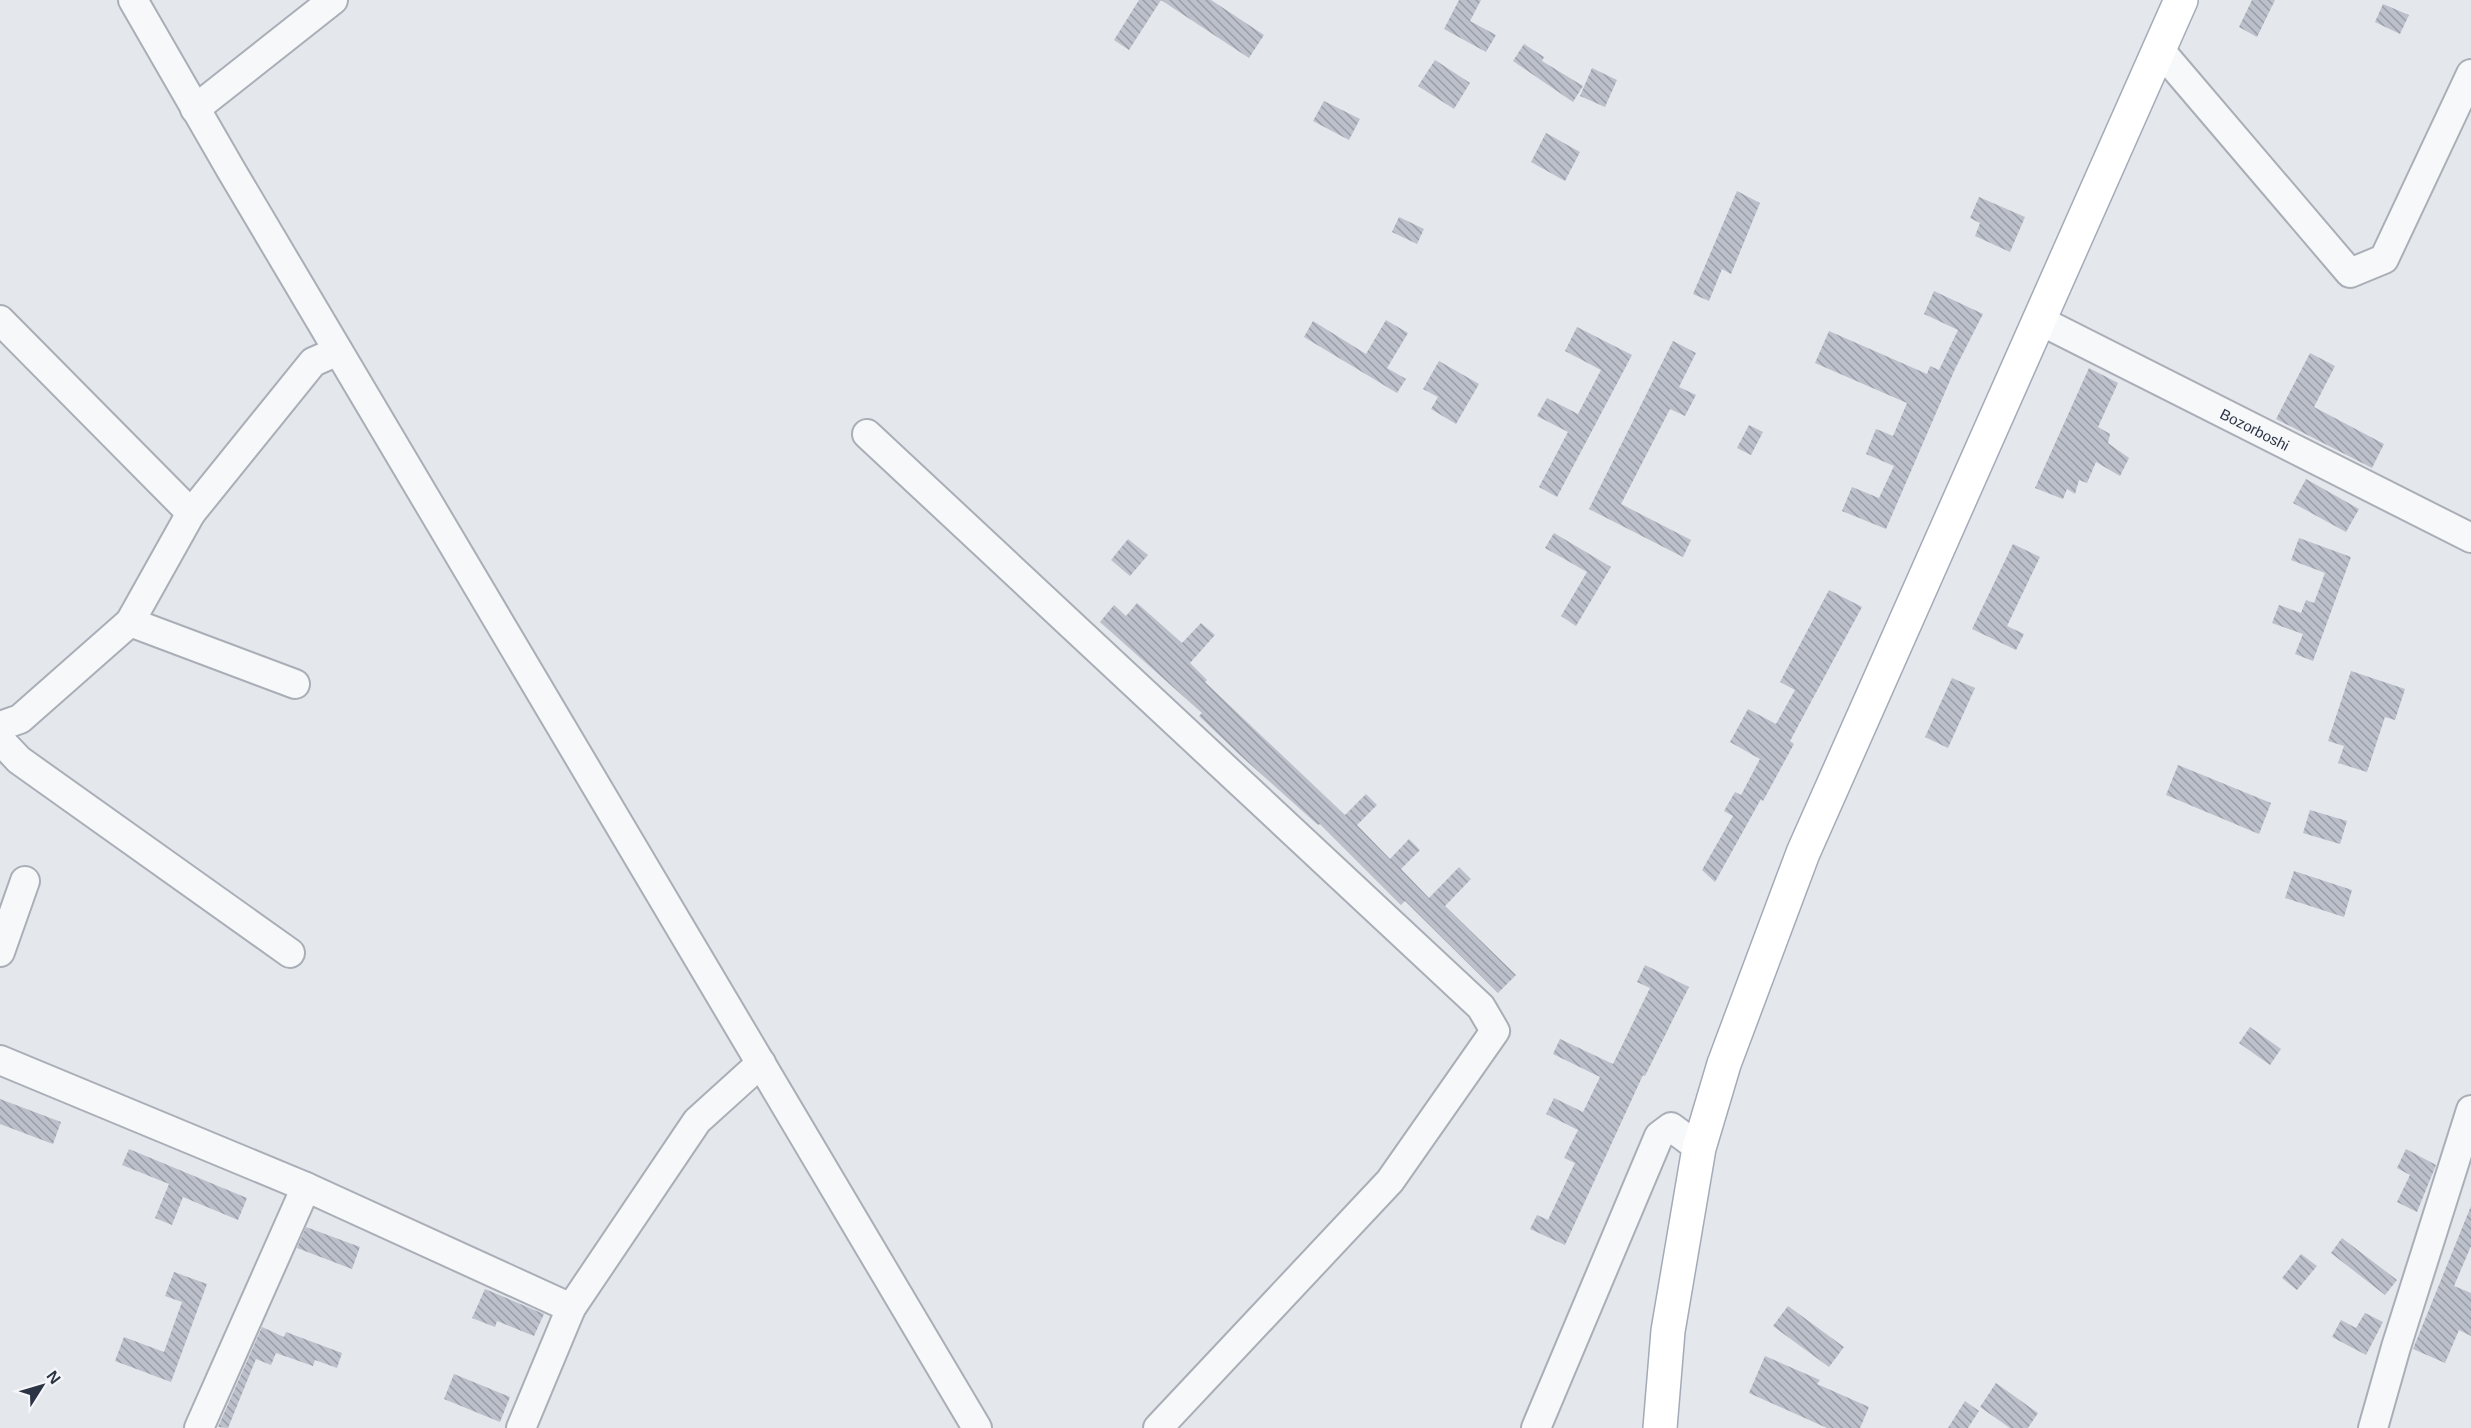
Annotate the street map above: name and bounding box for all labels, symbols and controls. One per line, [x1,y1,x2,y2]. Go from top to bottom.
street label: Bozorboshi [2218,405,2292,454]
north arrow [12,1356,72,1416]
text: N [43,1368,64,1387]

